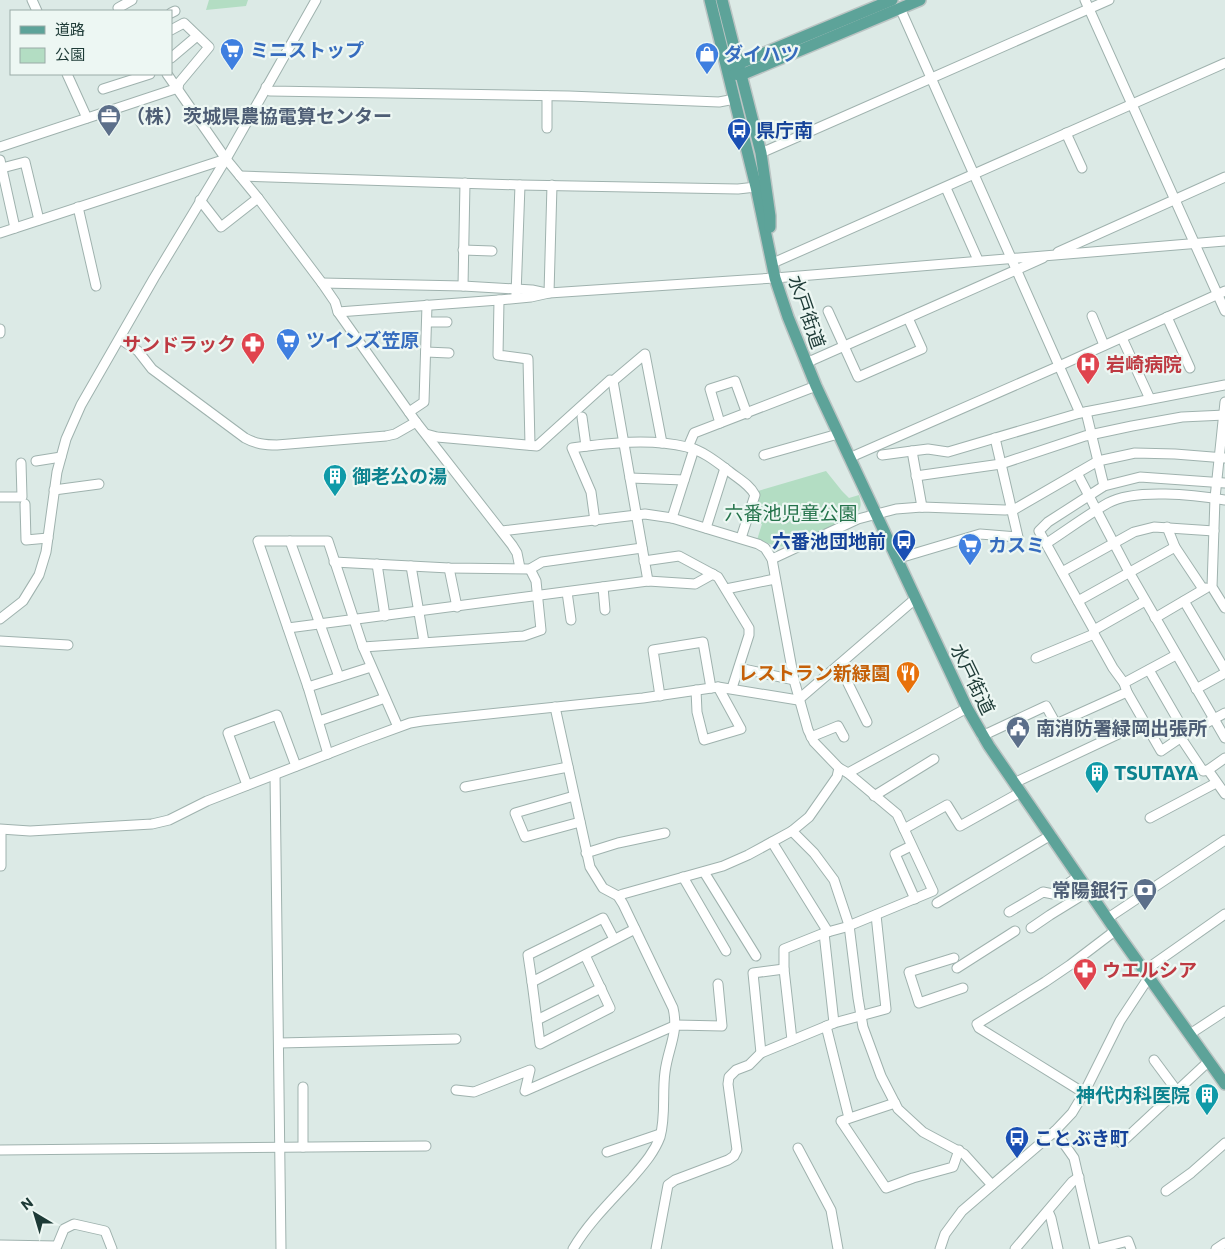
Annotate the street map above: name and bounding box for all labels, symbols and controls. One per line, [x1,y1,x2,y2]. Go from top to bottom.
legend [10,10,172,75]
text: 道路 [55,20,85,38]
supermarket icon: ミニストップ [219,37,245,71]
place label: ミニストップ [250,38,364,61]
shop icon: ダイハツ [694,41,720,75]
place label: ダイハツ [724,42,800,65]
text: 公園 [55,45,85,63]
office icon: （株）茨城県農協電算センター [96,103,122,137]
place label: （株）茨城県農協電算センター [126,104,392,127]
bus stop icon: 県庁南 [726,117,752,151]
place label: 県庁南 [756,118,813,141]
street label: 水戸街道 [784,272,831,352]
supermarket icon: ツインズ笠原 [275,327,301,361]
place label: ツインズ笠原 [306,328,420,351]
pharmacy icon: サンドラック [240,331,266,365]
place label: サンドラック [122,332,236,355]
hospital icon: 岩崎病院 [1075,351,1101,385]
place label: 岩崎病院 [1106,352,1182,375]
building icon: 御老公の湯 [322,463,348,497]
place label: 御老公の湯 [352,464,447,487]
park label: 六番池児童公園 [724,501,858,524]
bus stop icon: 六番池団地前 [891,528,917,562]
place label: 六番池団地前 [772,529,886,552]
supermarket icon: カスミ [957,532,983,566]
place label: カスミ [988,533,1045,556]
street label: 水戸街道 [946,640,1000,718]
restaurant icon: レストラン新緑園 [895,660,921,694]
place label: レストラン新緑園 [738,661,890,684]
public building icon: 南消防署緑岡出張所 [1005,715,1031,749]
place label: 南消防署緑岡出張所 [1036,716,1207,739]
building icon: TSUTAYA [1084,760,1110,794]
place label: TSUTAYA [1114,761,1199,784]
bank icon: 常陽銀行 [1132,877,1158,911]
place label: 常陽銀行 [1052,878,1128,901]
pharmacy icon: ウエルシア [1072,957,1098,991]
place label: ウエルシア [1102,958,1197,981]
building icon: 神代内科医院 [1194,1082,1220,1116]
place label: 神代内科医院 [1076,1083,1190,1106]
bus stop icon: ことぶき町 [1004,1125,1030,1159]
place label: ことぶき町 [1034,1126,1129,1149]
north arrow [10,1189,60,1239]
text: N [17,1193,36,1213]

